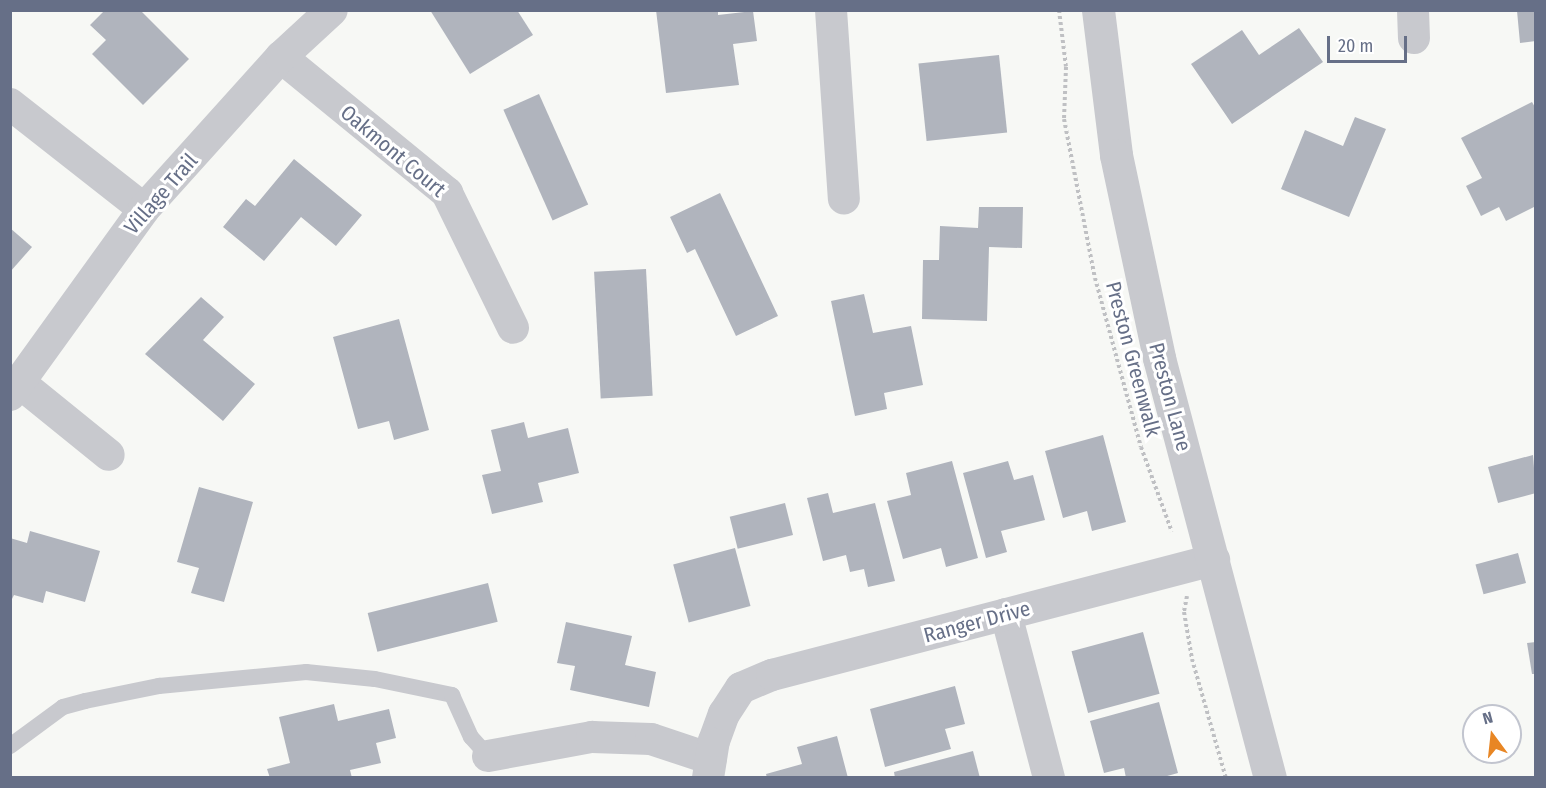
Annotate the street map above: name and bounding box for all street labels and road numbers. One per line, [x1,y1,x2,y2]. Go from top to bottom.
street label: Oakmont Court [335,100,451,202]
street label: Village Trail [119,148,203,240]
street label: Preston Greenwalk [1100,279,1166,439]
street label: Preston Lane [1143,340,1197,454]
street label: Ranger Drive [921,596,1033,648]

